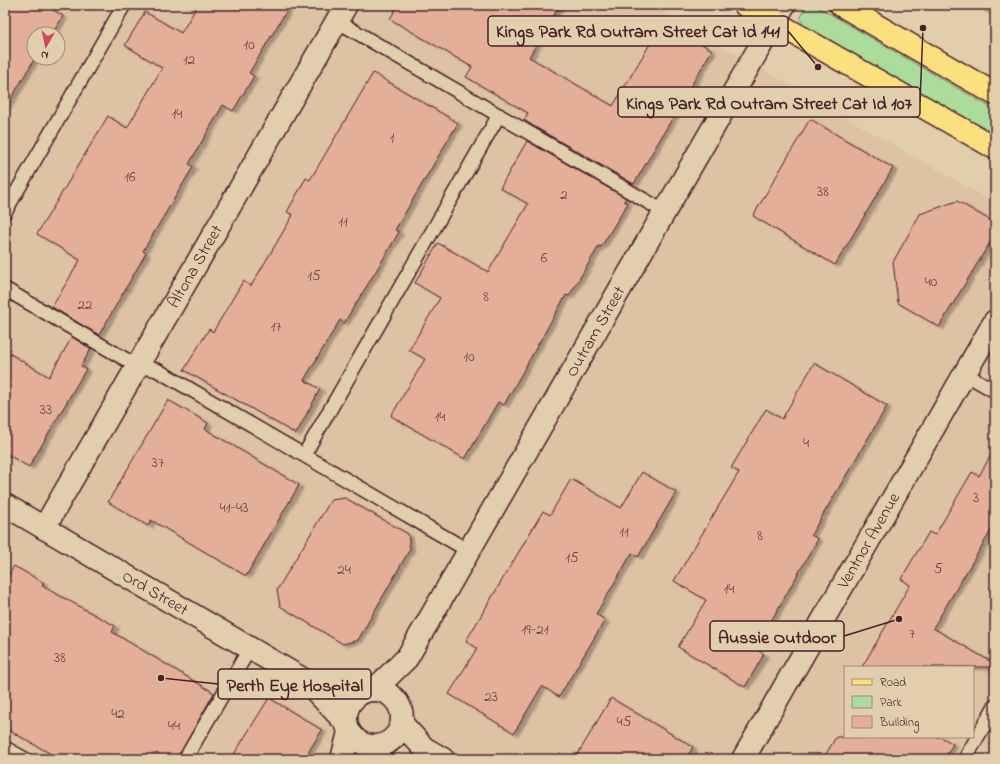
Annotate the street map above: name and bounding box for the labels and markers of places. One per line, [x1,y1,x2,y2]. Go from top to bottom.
callout: Kings Park Rd Outram Street Cat Id 141 [488,16,788,46]
callout: Kings Park Rd Outram Street Cat Id 107 [618,87,920,117]
callout: Aussie Outdoor [710,621,844,651]
callout: Perth Eye Hospital [218,669,371,699]

